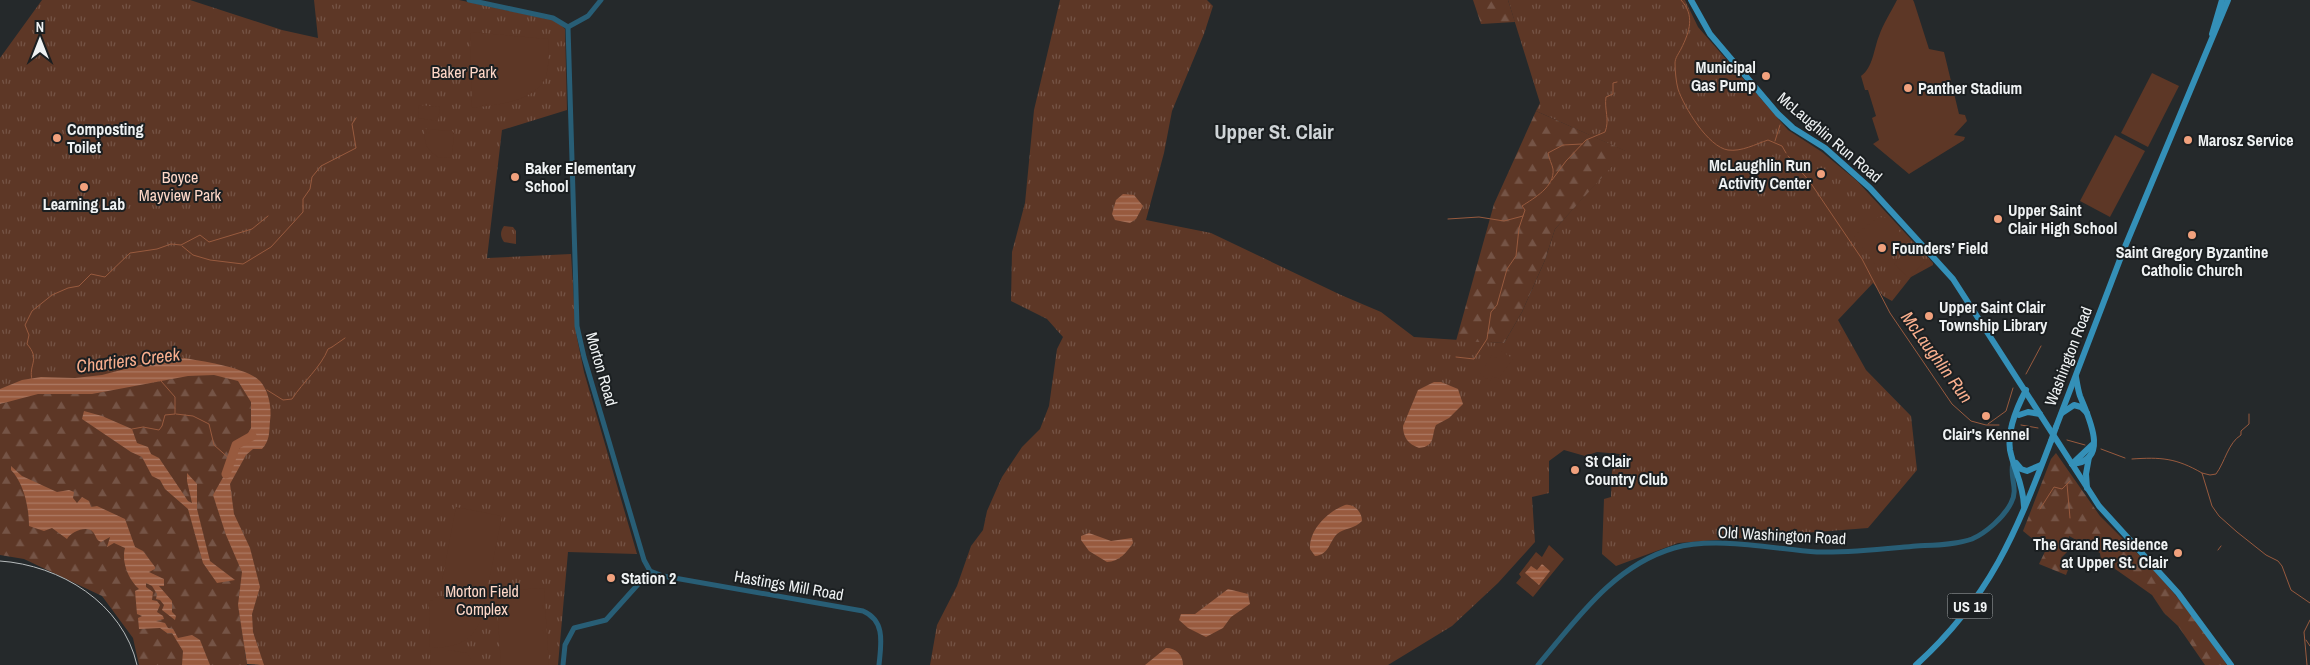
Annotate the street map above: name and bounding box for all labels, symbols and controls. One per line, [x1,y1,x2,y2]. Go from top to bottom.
north arrow [15,15,65,65]
text: N [36,18,44,36]
place label: Municipal Gas Pump [1691,56,1756,96]
park label: Baker Park [432,61,497,83]
marker: Municipal Gas Pump [1760,70,1772,82]
place label: Panther Stadium [1918,77,2022,99]
marker: Panther Stadium [1902,82,1914,94]
street label: McLaughlin Run Road [1773,87,1887,187]
district label: Upper St. Clair [1214,117,1334,146]
place label: Composting Toilet [67,118,144,158]
place label: Marosz Service [2198,129,2294,151]
marker: Composting Toilet [51,132,63,144]
marker: Marosz Service [2182,134,2194,146]
place label: McLaughlin Run Activity Center [1709,154,1812,194]
place label: Baker Elementary School [525,157,637,197]
park label: Boyce Mayview Park [139,166,222,206]
marker: McLaughlin Run Activity Center [1815,168,1827,180]
marker: Baker Elementary School [509,171,521,183]
marker: Learning Lab [78,181,90,193]
place label: Learning Lab [43,193,125,215]
place label: Upper Saint Clair High School [2008,199,2117,239]
marker: Upper Saint Clair High School [1992,213,2004,225]
marker: Saint Gregory Byzantine Catholic Church [2186,229,2198,241]
place label: Founders’ Field [1892,237,1988,259]
place label: Saint Gregory Byzantine Catholic Church [2116,241,2268,281]
marker: Founders’ Field [1876,242,1888,254]
place label: Upper Saint Clair Township Library [1939,296,2048,336]
street label: Washington Road [2039,303,2097,409]
water label: McLaughlin Run [1895,306,1979,408]
marker: Upper Saint Clair Township Library [1923,310,1935,322]
street label: Morton Road [581,330,623,408]
water label: Chartiers Creek [75,341,182,379]
marker: Clair's Kennel [1980,410,1992,422]
place label: Clair's Kennel [1943,423,2029,445]
place label: St Clair Country Club [1585,450,1668,490]
marker: St Clair Country Club [1569,464,1581,476]
street label: Old Washington Road [1717,521,1847,549]
place label: The Grand Residence at Upper St. Clair [2033,533,2169,573]
marker: The Grand Residence at Upper St. Clair [2172,547,2184,559]
street label: Hastings Mill Road [733,565,845,605]
place label: Station 2 [621,567,676,589]
marker: Station 2 [605,572,617,584]
park label: Morton Field Complex [445,580,519,620]
road number: US 19 [1948,594,1992,618]

